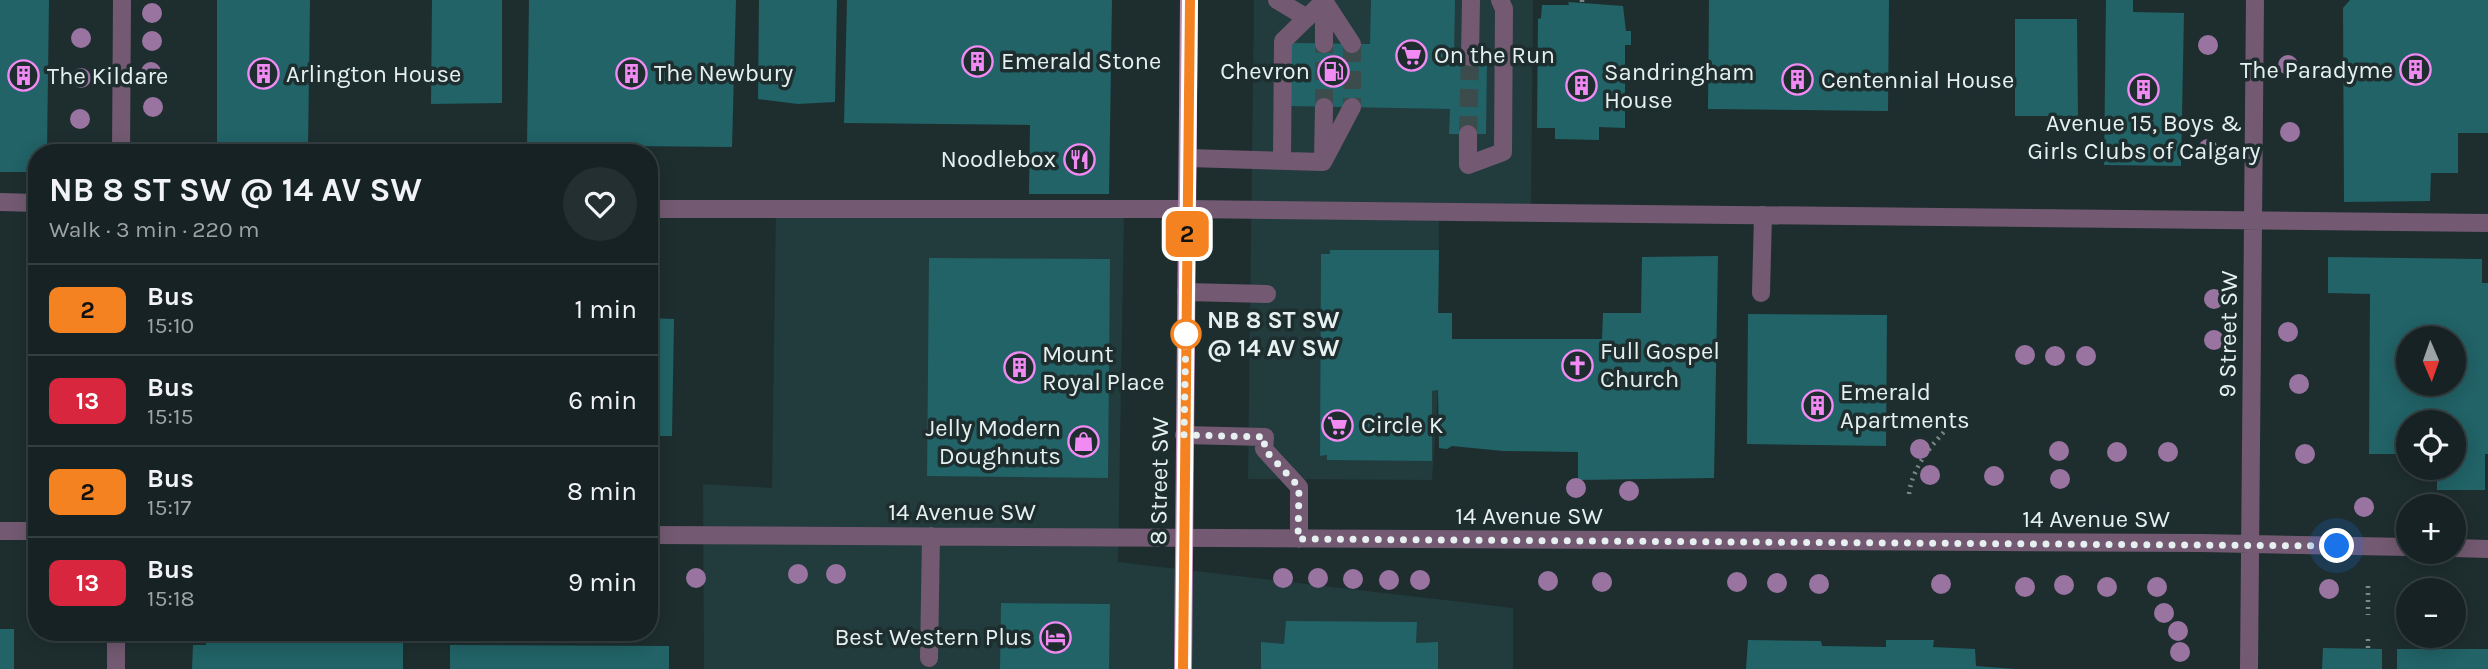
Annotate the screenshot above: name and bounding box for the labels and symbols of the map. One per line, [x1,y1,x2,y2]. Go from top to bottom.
supermarket icon: On the Run [1394,38,1428,72]
place label: On the Run [1434,41,1555,69]
building icon: Emerald Stone [961,44,995,78]
place label: Emerald Stone [1001,47,1161,75]
building icon: The Paradyme [2399,53,2433,87]
fuel station icon: Chevron [1316,54,1350,88]
building icon: The Newbury [614,56,648,90]
place label: The Paradyme [2240,56,2393,84]
building icon: Arlington House [246,57,280,91]
place label: Chevron [1220,57,1310,85]
place label: Sandringham House [1604,58,1754,114]
building icon: The Kildare [7,59,41,93]
place label: The Newbury [654,59,793,87]
place label: Arlington House [286,60,461,88]
place label: The Kildare [47,62,168,90]
building icon: Centennial House [1781,63,1815,97]
place label: Centennial House [1821,66,2014,94]
building icon: Sandringham House [1564,69,1598,103]
building icon: Avenue 15, Boys & Girls Clubs of Calgary [2127,72,2161,106]
place label: Avenue 15, Boys & Girls Clubs of Calgary [2027,109,2261,165]
restaurant icon: Noodlebox [1062,142,1096,176]
place label: Noodlebox [940,145,1056,173]
line badge: 2 [1164,211,1210,257]
street label: 9 Street SW [2213,270,2243,398]
place label: NB 8 ST SW @ 14 AV SW [1207,306,1340,362]
marker: NB 8 ST SW @ 14 AV SW [1171,319,1201,349]
north arrow [2396,326,2466,396]
place label: Full Gospel Church [1600,337,1720,393]
place label: Mount Royal Place [1042,340,1165,396]
church icon: Full Gospel Church [1560,348,1594,382]
building icon: Mount Royal Place [1002,351,1036,385]
place label: Emerald Apartments [1840,378,1970,434]
building icon: Emerald Apartments [1800,389,1834,423]
supermarket icon: Circle K [1321,408,1355,442]
place label: Circle K [1361,411,1444,439]
place label: Jelly Modern Doughnuts [926,414,1061,470]
street label: 8 Street SW [1144,416,1174,545]
shop icon: Jelly Modern Doughnuts [1067,425,1101,459]
street label: 14 Avenue SW [888,498,1036,526]
street label: 14 Avenue SW [1455,502,1603,530]
street label: 14 Avenue SW [2022,505,2170,533]
your location [2319,528,2354,563]
hotel icon: Best Western Plus [1038,620,1072,654]
place label: Best Western Plus [834,623,1032,651]

